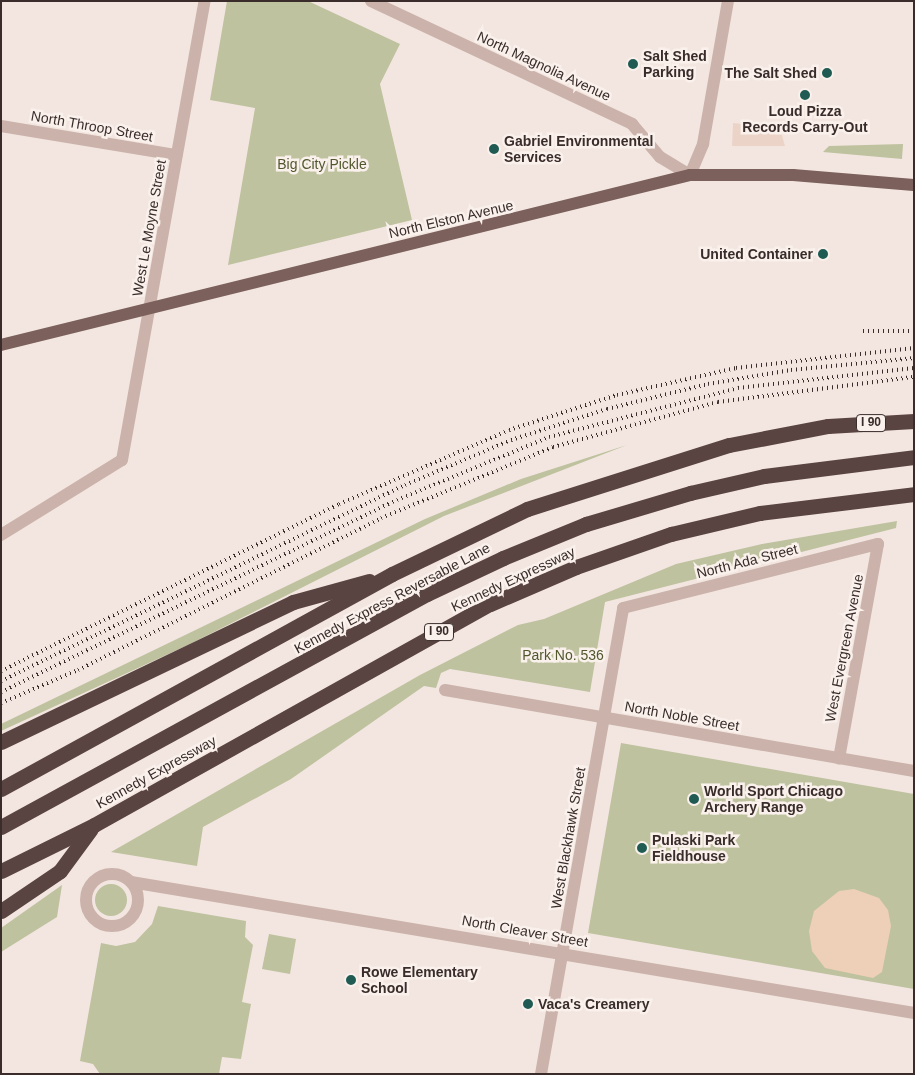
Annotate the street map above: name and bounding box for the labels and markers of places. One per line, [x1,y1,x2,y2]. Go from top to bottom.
place label: Salt Shed Parking [643,48,707,80]
marker: Salt Shed Parking [627,58,639,70]
place label: The Salt Shed [724,65,817,81]
marker: The Salt Shed [821,67,833,79]
marker: Loud Pizza Records Carry-Out [799,89,811,101]
place label: Loud Pizza Records Carry-Out [742,103,868,136]
place label: Gabriel Environmental Services [504,133,653,166]
marker: Gabriel Environmental Services [488,143,500,155]
place label: United Container [700,246,813,262]
marker: United Container [817,248,829,260]
place label: World Sport Chicago Archery Range [704,783,843,816]
marker: World Sport Chicago Archery Range [688,793,700,805]
place label: Pulaski Park Fieldhouse [652,832,735,864]
marker: Pulaski Park Fieldhouse [636,842,648,854]
place label: Rowe Elementary School [361,964,478,996]
marker: Rowe Elementary School [345,974,357,986]
place label: Vaca's Creamery [538,996,650,1012]
marker: Vaca's Creamery [522,998,534,1010]

